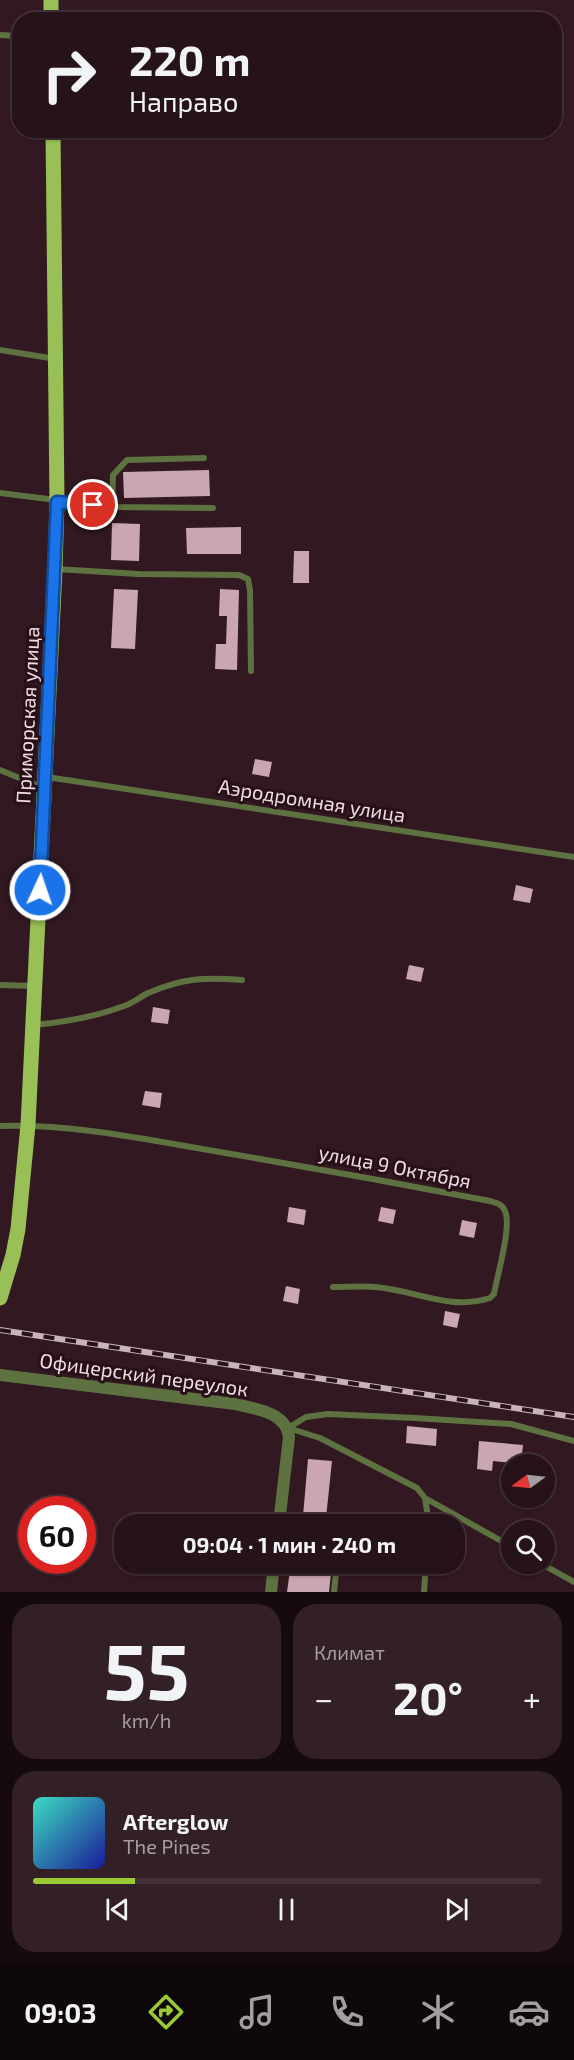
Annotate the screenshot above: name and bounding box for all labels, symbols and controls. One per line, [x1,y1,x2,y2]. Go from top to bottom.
text: 220 m [129,34,250,84]
icon: right [30,36,108,114]
text: Направо [129,85,238,117]
pin [67,479,118,530]
icon: arrive [76,488,109,521]
street label: Приморская улица [10,626,45,804]
street label: Аэродромная улица [217,773,407,828]
position arrow [8,858,72,922]
street label: улица 9 Октября [316,1139,473,1194]
street label: Офицерский переулок [38,1347,250,1402]
north arrow [501,1454,555,1508]
map controls [501,1454,555,1574]
speed limit sign: 60 [18,1496,96,1574]
button: search [501,1520,555,1574]
text: 09:04 · 1 мин · 240 m [183,1531,396,1557]
text: 55 [103,1622,190,1716]
text: Климат [314,1640,385,1664]
text: 20° [393,1670,463,1724]
text: − [314,1678,333,1718]
text: + [523,1678,541,1718]
text: km/h [122,1708,171,1732]
text: Afterglow [123,1808,228,1834]
text: The Pines [123,1834,211,1858]
icon: previous [101,1893,134,1926]
icon: pause [270,1893,303,1926]
icon: next [440,1893,473,1926]
icon: directions [145,1991,187,2033]
icon: music [236,1991,278,2033]
icon: phone [326,1991,368,2033]
icon: climate [417,1991,459,2033]
icon: car [508,1991,550,2033]
text: 09:03 [24,1996,97,2028]

